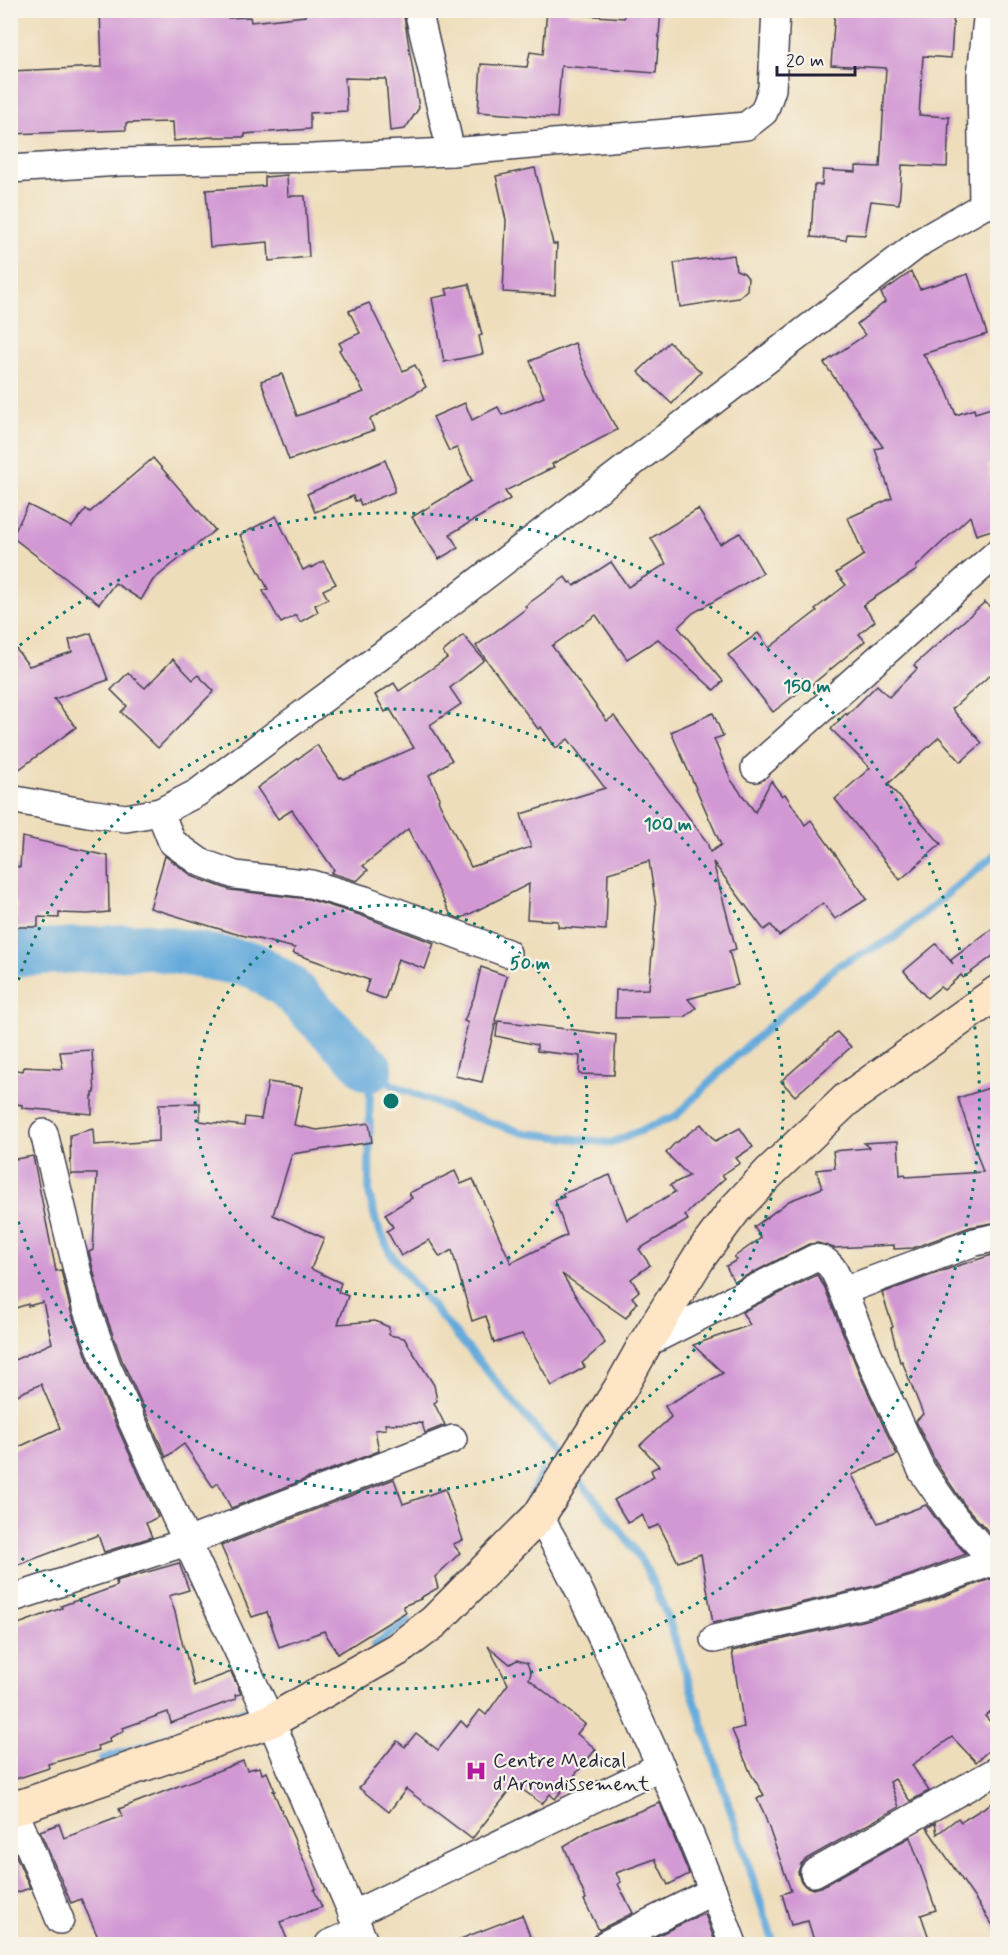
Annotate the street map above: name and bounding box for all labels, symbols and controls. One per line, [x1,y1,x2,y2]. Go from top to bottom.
scale bar [777,39,855,77]
text: 20 m [786,49,824,73]
text: 150 m [783,675,831,699]
text: 100 m [644,813,692,837]
text: 50 m [510,952,550,976]
centre of rings [381,1091,401,1111]
place label: Centre Medical d'Arrondissement [493,1748,650,1798]
hospital icon: Centre Medical d'Arrondissement [464,1759,488,1783]

